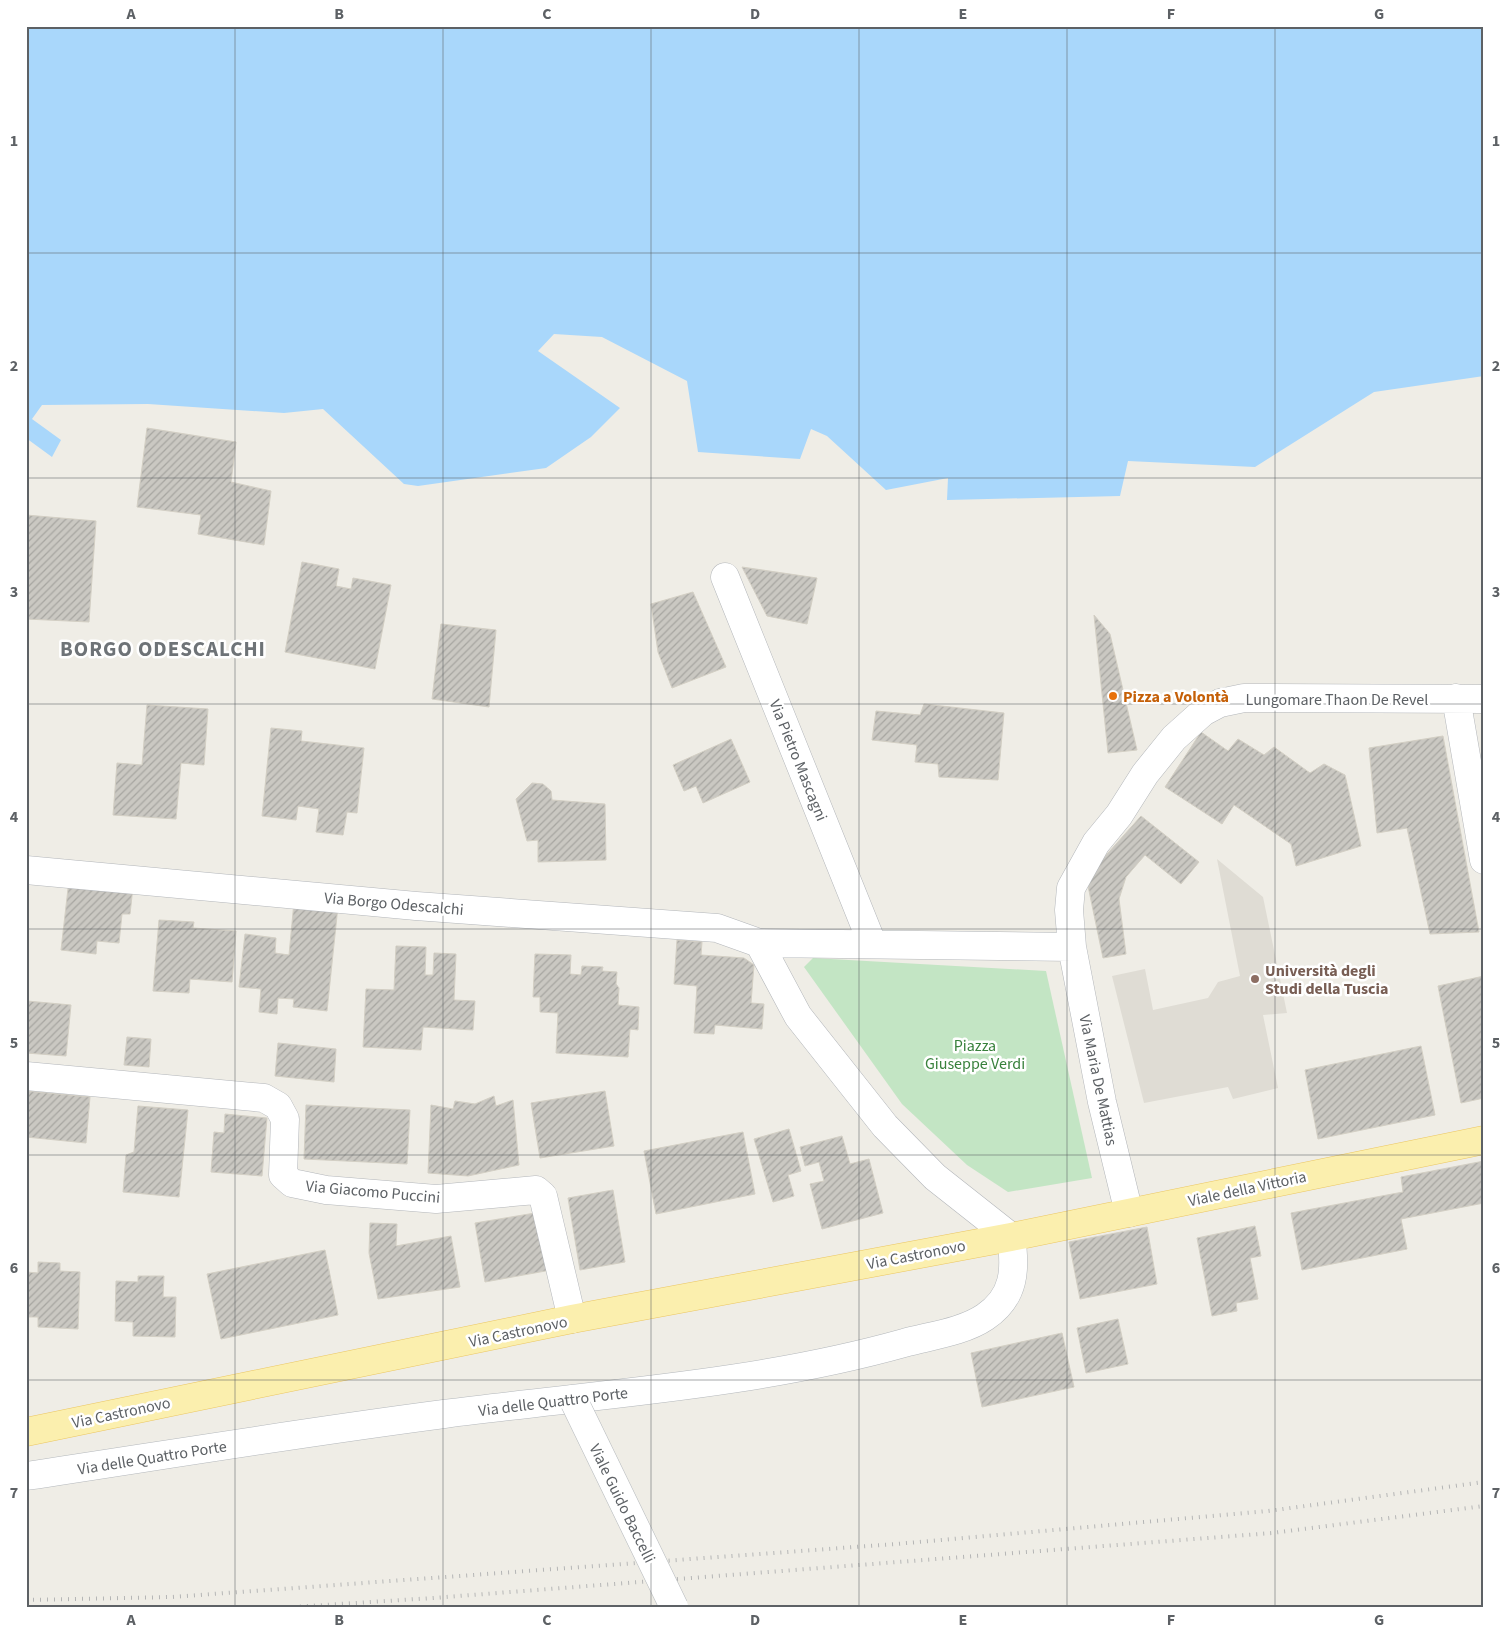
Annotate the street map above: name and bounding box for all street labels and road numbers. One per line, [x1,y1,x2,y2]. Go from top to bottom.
street label: Lungomare Thaon De Revel [1246,689,1428,711]
street label: Via Pietro Mascagni [764,696,832,824]
street label: Via Borgo Odescalchi [323,887,465,921]
street label: Via Maria De Mattias [1073,1013,1123,1148]
street label: Viale della Vittoria [1186,1166,1308,1212]
street label: Via Giacomo Puccini [305,1175,441,1209]
street label: Via Castronovo [865,1235,967,1275]
street label: Via Castronovo [467,1311,569,1353]
street label: Via delle Quattro Porte [477,1382,629,1422]
street label: Via Castronovo [70,1392,172,1434]
street label: Via delle Quattro Porte [76,1435,228,1481]
street label: Viale Guido Baccelli [584,1440,661,1567]

